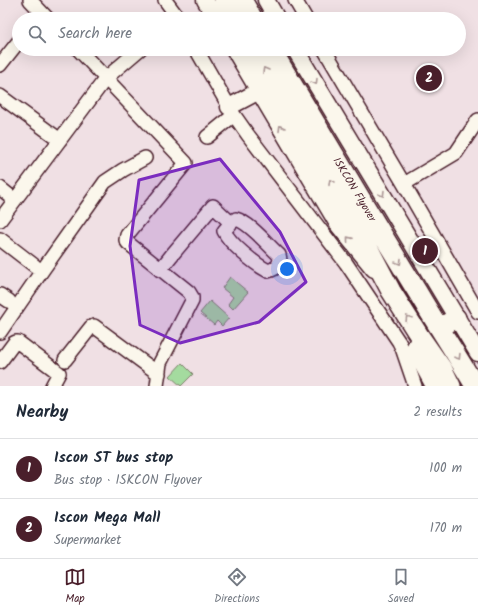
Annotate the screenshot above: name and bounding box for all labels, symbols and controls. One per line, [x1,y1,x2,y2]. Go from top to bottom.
search box [12,12,466,56]
text: Search here [58,22,132,46]
icon: search [26,23,48,45]
pin: 2 [416,63,442,93]
one-way arrow [262,67,269,74]
one-way arrow [311,78,318,85]
one-way arrow [278,125,285,132]
street label: ISKCON Flyover [328,154,381,227]
one-way arrow [328,179,335,186]
one-way arrow [377,190,385,197]
one-way arrow [346,236,353,243]
pin: 1 [412,236,438,266]
one-way arrow [395,258,402,265]
your location [277,259,297,279]
one-way arrow [405,315,412,322]
one-way arrow [453,353,460,360]
text: Nearby [16,399,68,426]
text: 2 results [414,402,462,423]
text: Iscon ST bus stop [54,446,173,470]
text: 1 [27,458,31,479]
text: 100 m [429,458,462,479]
text: Bus stop · ISKCON Flyover [54,470,201,491]
text: Iscon Mega Mall [54,506,160,530]
text: 2 [25,518,33,539]
text: 170 m [430,518,462,539]
text: Supermarket [54,530,121,551]
tab: Map [64,566,86,608]
tab: Directions [214,566,260,608]
tab: Saved [388,566,414,608]

